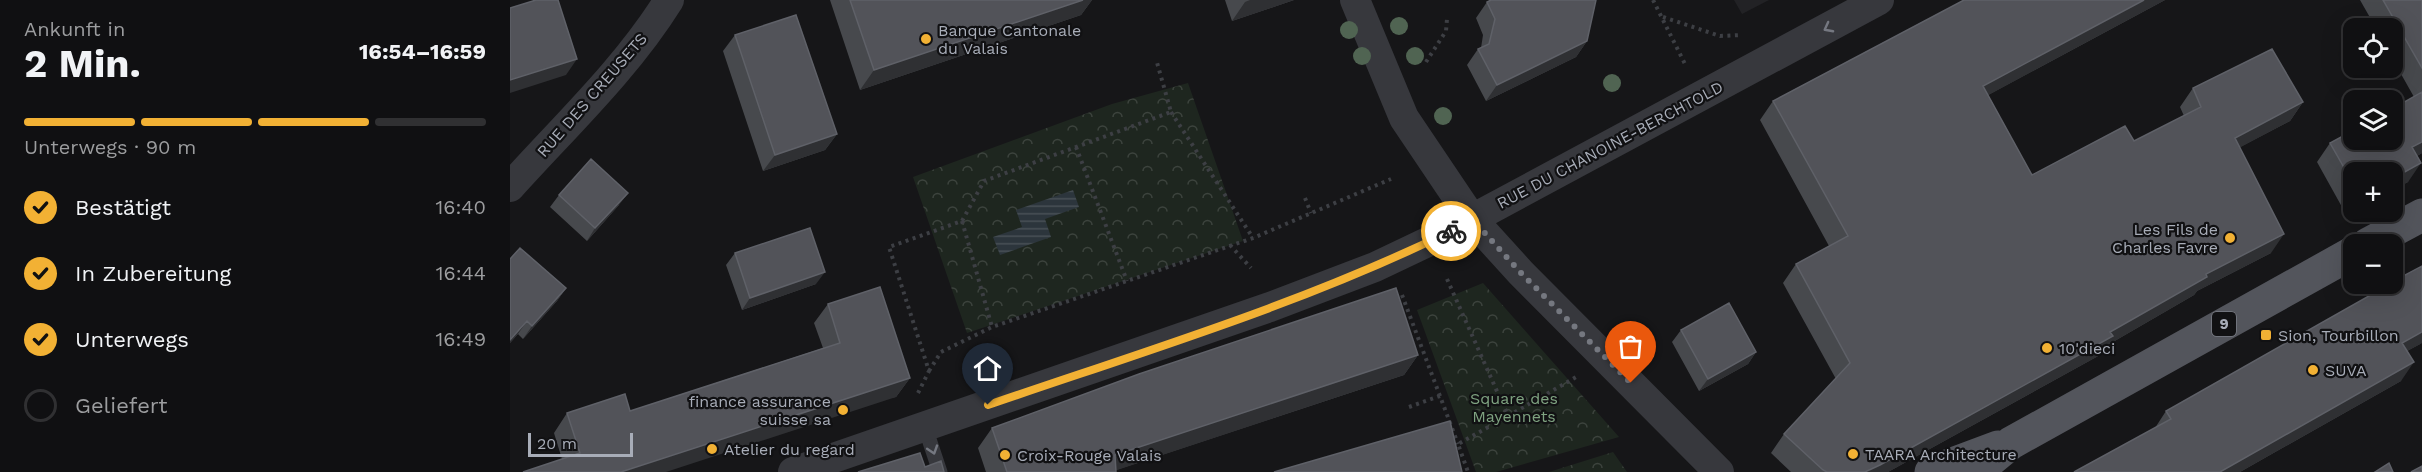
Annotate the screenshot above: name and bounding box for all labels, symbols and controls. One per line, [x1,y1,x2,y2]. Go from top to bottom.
text: Ankunft in [24,17,125,41]
map controls [2343,18,2403,294]
button: locate [2343,18,2403,78]
place label: Banque Cantonale du Valais [938,21,1081,58]
one-way arrow [1823,21,1834,32]
street label: RUE DES CREUSETS [533,29,651,161]
marker: Banque Cantonale du Valais [919,32,933,46]
text: 16:54–16:59 [359,39,486,64]
text: 2 Min. [24,41,141,86]
street label: RUE DU CHANOINE-BERCHTOLD [1494,77,1726,213]
button: layers [2343,90,2403,150]
text: Unterwegs · 90 m [24,135,196,159]
button: + [2343,162,2403,222]
icon: check [24,191,57,224]
text: Bestätigt [75,195,171,220]
text: 16:40 [435,195,486,219]
courier [1421,201,1481,261]
icon: bike [1435,215,1468,248]
place label: Les Fils de Charles Favre [2112,220,2218,257]
marker: Les Fils de Charles Favre [2223,231,2237,245]
button: − [2343,234,2403,294]
icon: check [24,257,57,290]
text: In Zubereitung [75,261,231,286]
text: 16:44 [436,261,486,285]
road number: 9 [2212,312,2236,336]
pin [1605,321,1656,383]
icon: check [24,323,57,356]
place label: Sion, Tourbillon [2278,326,2399,345]
text: Unterwegs [75,327,189,352]
text: 16:49 [436,327,486,351]
marker: Sion, Tourbillon [2259,328,2273,342]
icon: bag [1614,330,1647,363]
place label: 10'dieci [2059,339,2115,358]
marker: 10'dieci [2040,341,2054,355]
pin [962,343,1013,405]
icon: home [971,352,1004,385]
place label: SUVA [2325,361,2367,380]
marker: SUVA [2306,363,2320,377]
park label: Square des Mayennets [1470,389,1558,426]
place label: finance assurance suisse sa [689,392,831,429]
text: Geliefert [75,393,167,418]
marker: finance assurance suisse sa [836,403,850,417]
scale bar [528,430,633,458]
text: 20 m [537,434,577,453]
place label: Atelier du regard [724,440,855,459]
marker: Atelier du regard [705,442,719,456]
one-way arrow [925,444,938,455]
place label: TAARA Architecture [1865,445,2017,464]
place label: Croix-Rouge Valais [1017,446,1162,465]
marker: TAARA Architecture [1846,447,1860,461]
marker: Croix-Rouge Valais [998,448,1012,462]

